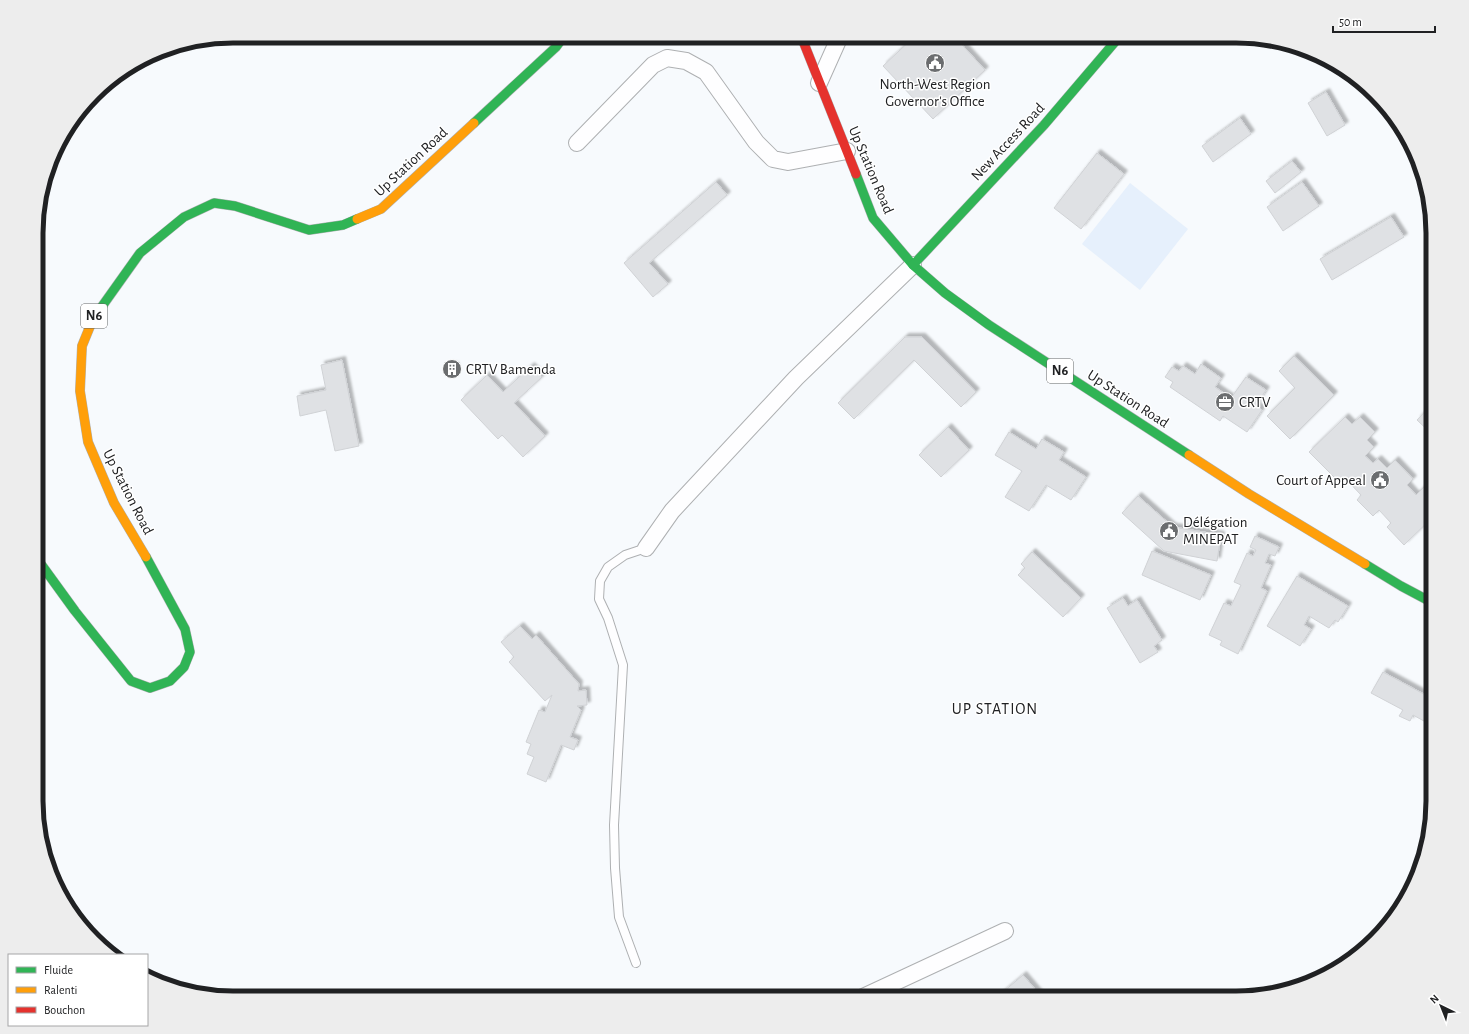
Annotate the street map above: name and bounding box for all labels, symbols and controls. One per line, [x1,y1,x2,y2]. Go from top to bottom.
scale bar [1333,8,1435,34]
text: 50 m [1339,16,1362,28]
public building icon: North-West Region Governor's Office [924,52,946,74]
place label: North-West Region Governor's Office [880,77,990,109]
street label: New Access Road [969,100,1048,184]
street label: Up Station Road [372,124,451,199]
street label: Up Station Road [846,124,896,216]
road number: N6 [81,304,107,328]
building icon: CRTV Bamenda [441,358,463,380]
road number: N6 [1047,359,1073,383]
place label: CRTV Bamenda [466,362,556,377]
street label: Up Station Road [1085,367,1172,431]
office icon: CRTV [1214,391,1236,413]
place label: CRTV [1239,395,1271,410]
street label: Up Station Road [100,447,156,537]
public building icon: Court of Appeal [1369,469,1391,491]
place label: Court of Appeal [1276,473,1366,488]
place label: Délégation MINEPAT [1183,515,1248,547]
public building icon: Délégation MINEPAT [1158,520,1180,542]
district label: UP STATION [952,701,1038,717]
legend [8,954,148,1026]
text: Fluide [44,964,73,976]
text: Ralenti [44,984,77,996]
north arrow [1421,986,1461,1026]
text: N [1428,992,1441,1006]
text: Bouchon [44,1004,85,1016]

